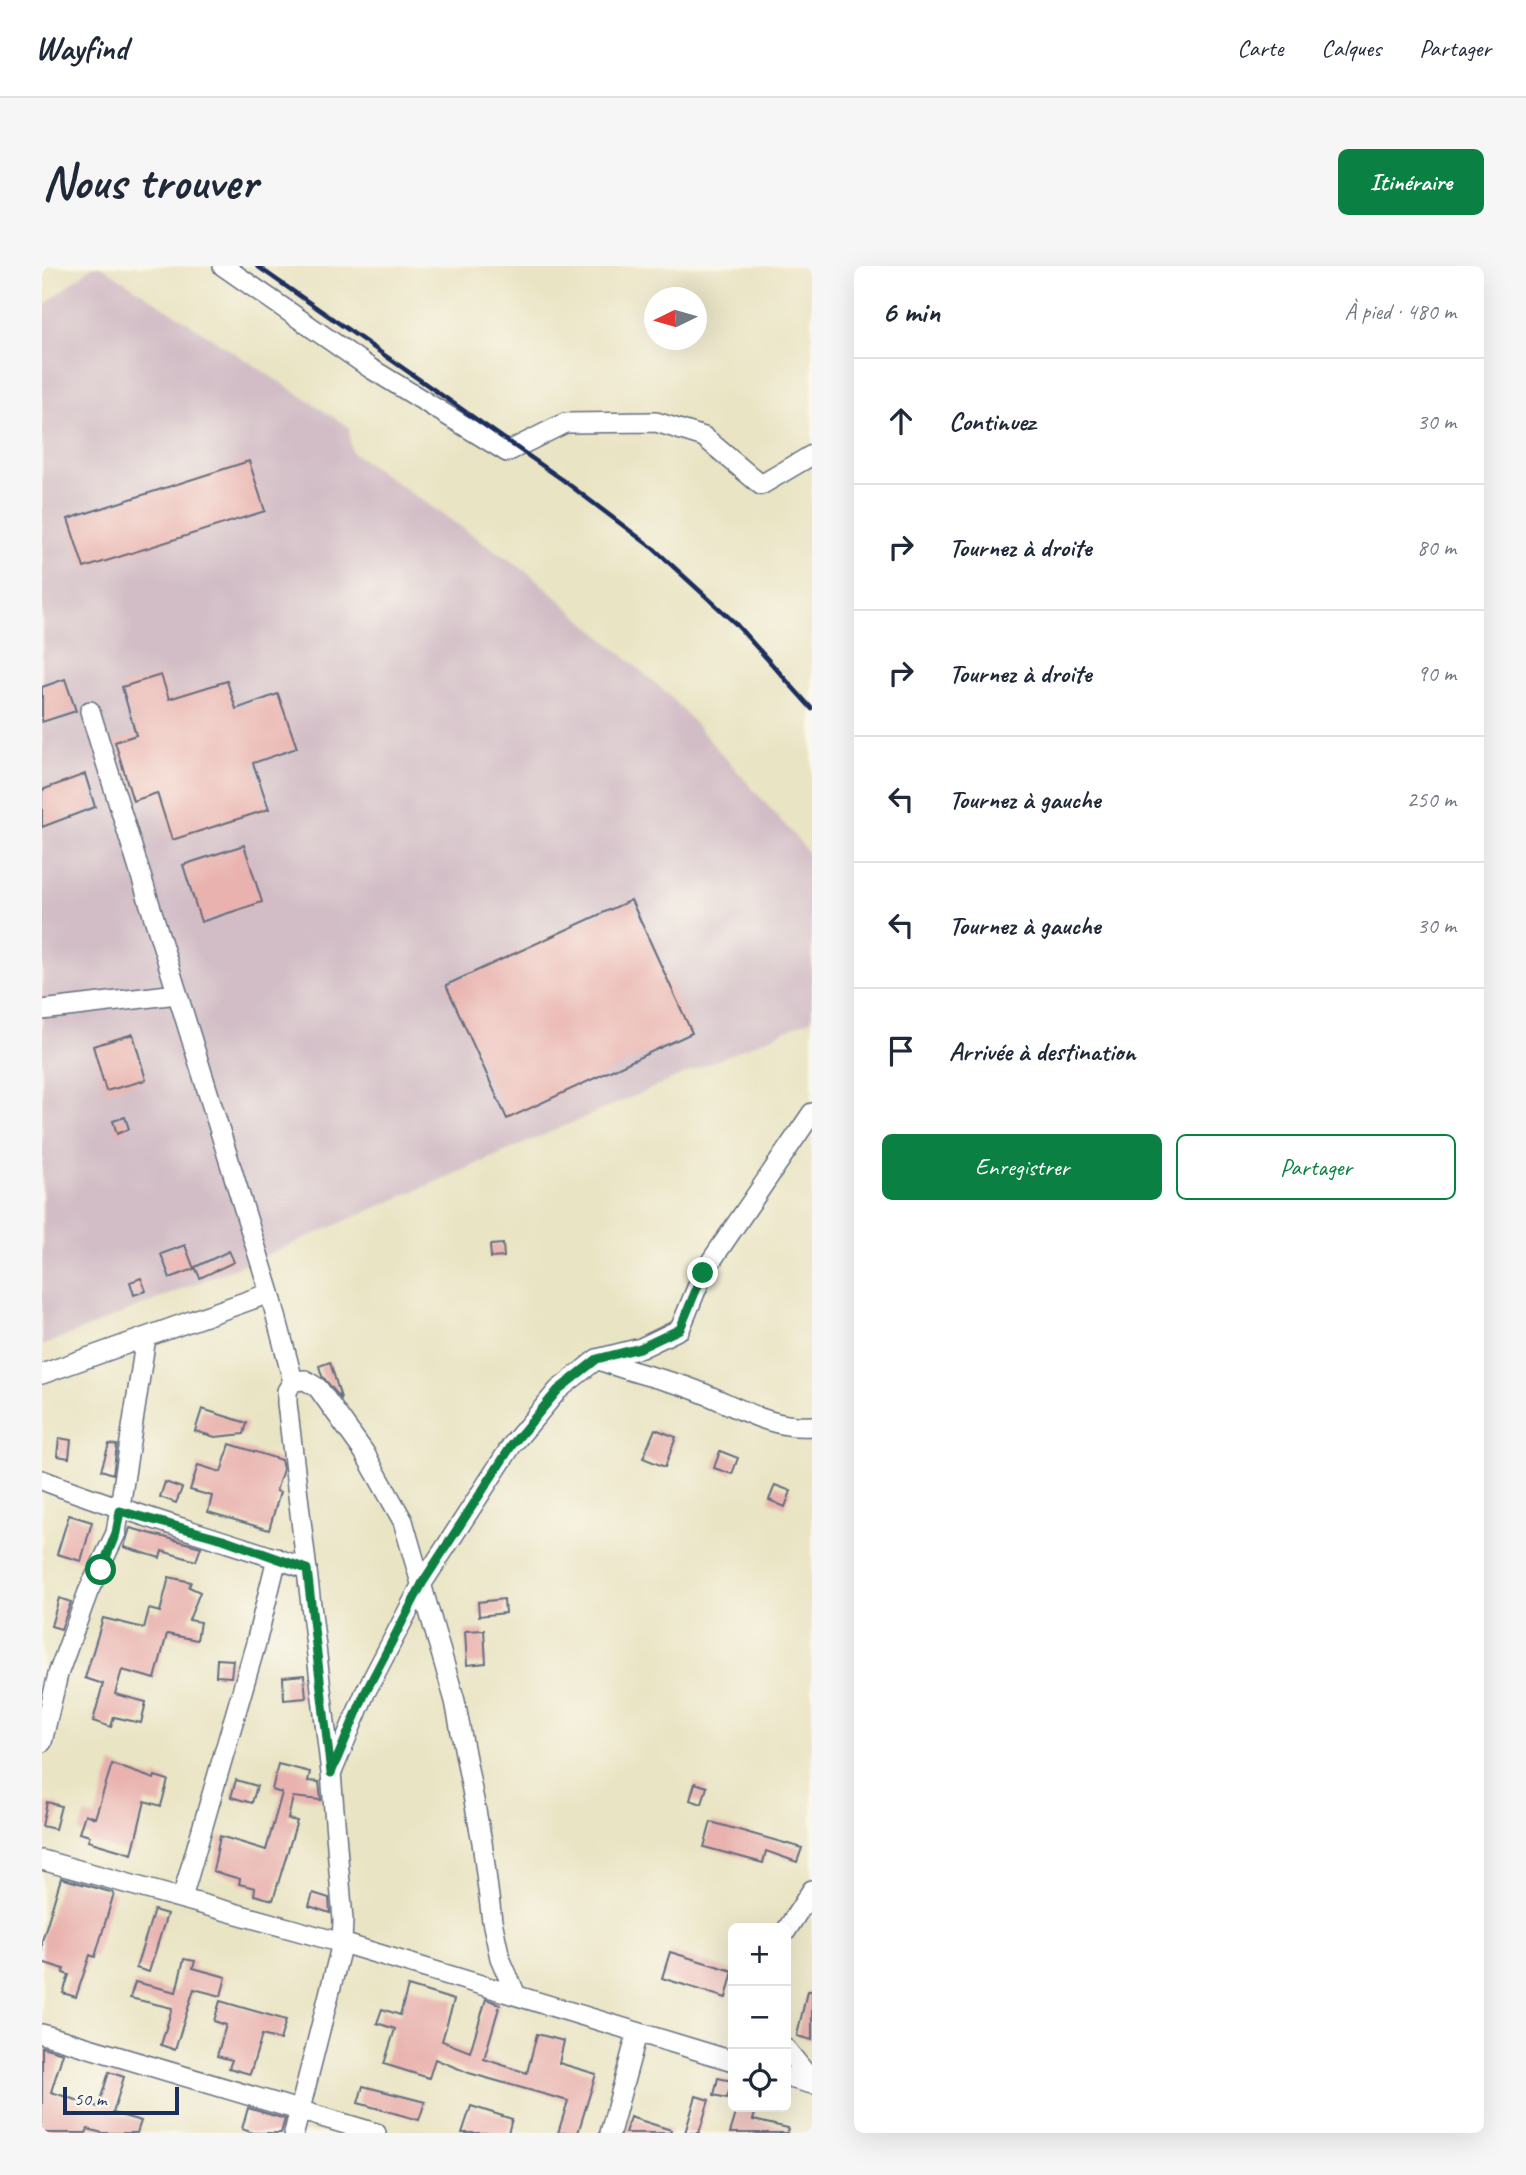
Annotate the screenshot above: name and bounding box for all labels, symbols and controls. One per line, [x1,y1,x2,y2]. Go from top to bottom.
text: Wayfind [35,27,128,69]
text: Carte [1237,33,1283,63]
text: Calques [1321,33,1381,63]
text: Partager [1419,33,1491,63]
button: Itinéraire [1338,149,1484,215]
text: Nous trouver [42,151,257,213]
north arrow [644,287,707,350]
text: 6 min [882,293,940,331]
text: À pied · 480 m [1344,297,1456,326]
icon: ahead [882,402,920,440]
text: Continuez [949,405,1035,438]
text: 30 m [1417,407,1456,436]
icon: right [882,528,920,566]
text: Tournez à droite [949,531,1091,564]
text: 80 m [1417,533,1456,562]
icon: right [882,654,920,692]
text: Tournez à droite [949,657,1091,690]
text: 90 m [1417,659,1456,688]
icon: left [882,780,920,818]
text: Tournez à gauche [949,783,1100,816]
text: 250 m [1407,785,1456,814]
icon: left [882,906,920,944]
text: Tournez à gauche [949,909,1100,942]
text: 30 m [1417,911,1456,940]
icon: arrive [882,1032,920,1070]
text: Arrivée à destination [949,1035,1135,1068]
button: Enregistrer [882,1134,1162,1200]
button: Partager [1176,1134,1456,1200]
route end [687,1257,718,1288]
route start [85,1554,116,1585]
map controls [728,1923,791,2112]
button: + [728,1923,791,1986]
button: − [728,1986,791,2049]
button: locate [728,2049,791,2112]
scale bar [63,2084,178,2116]
text: 50 m [74,2087,106,2111]

